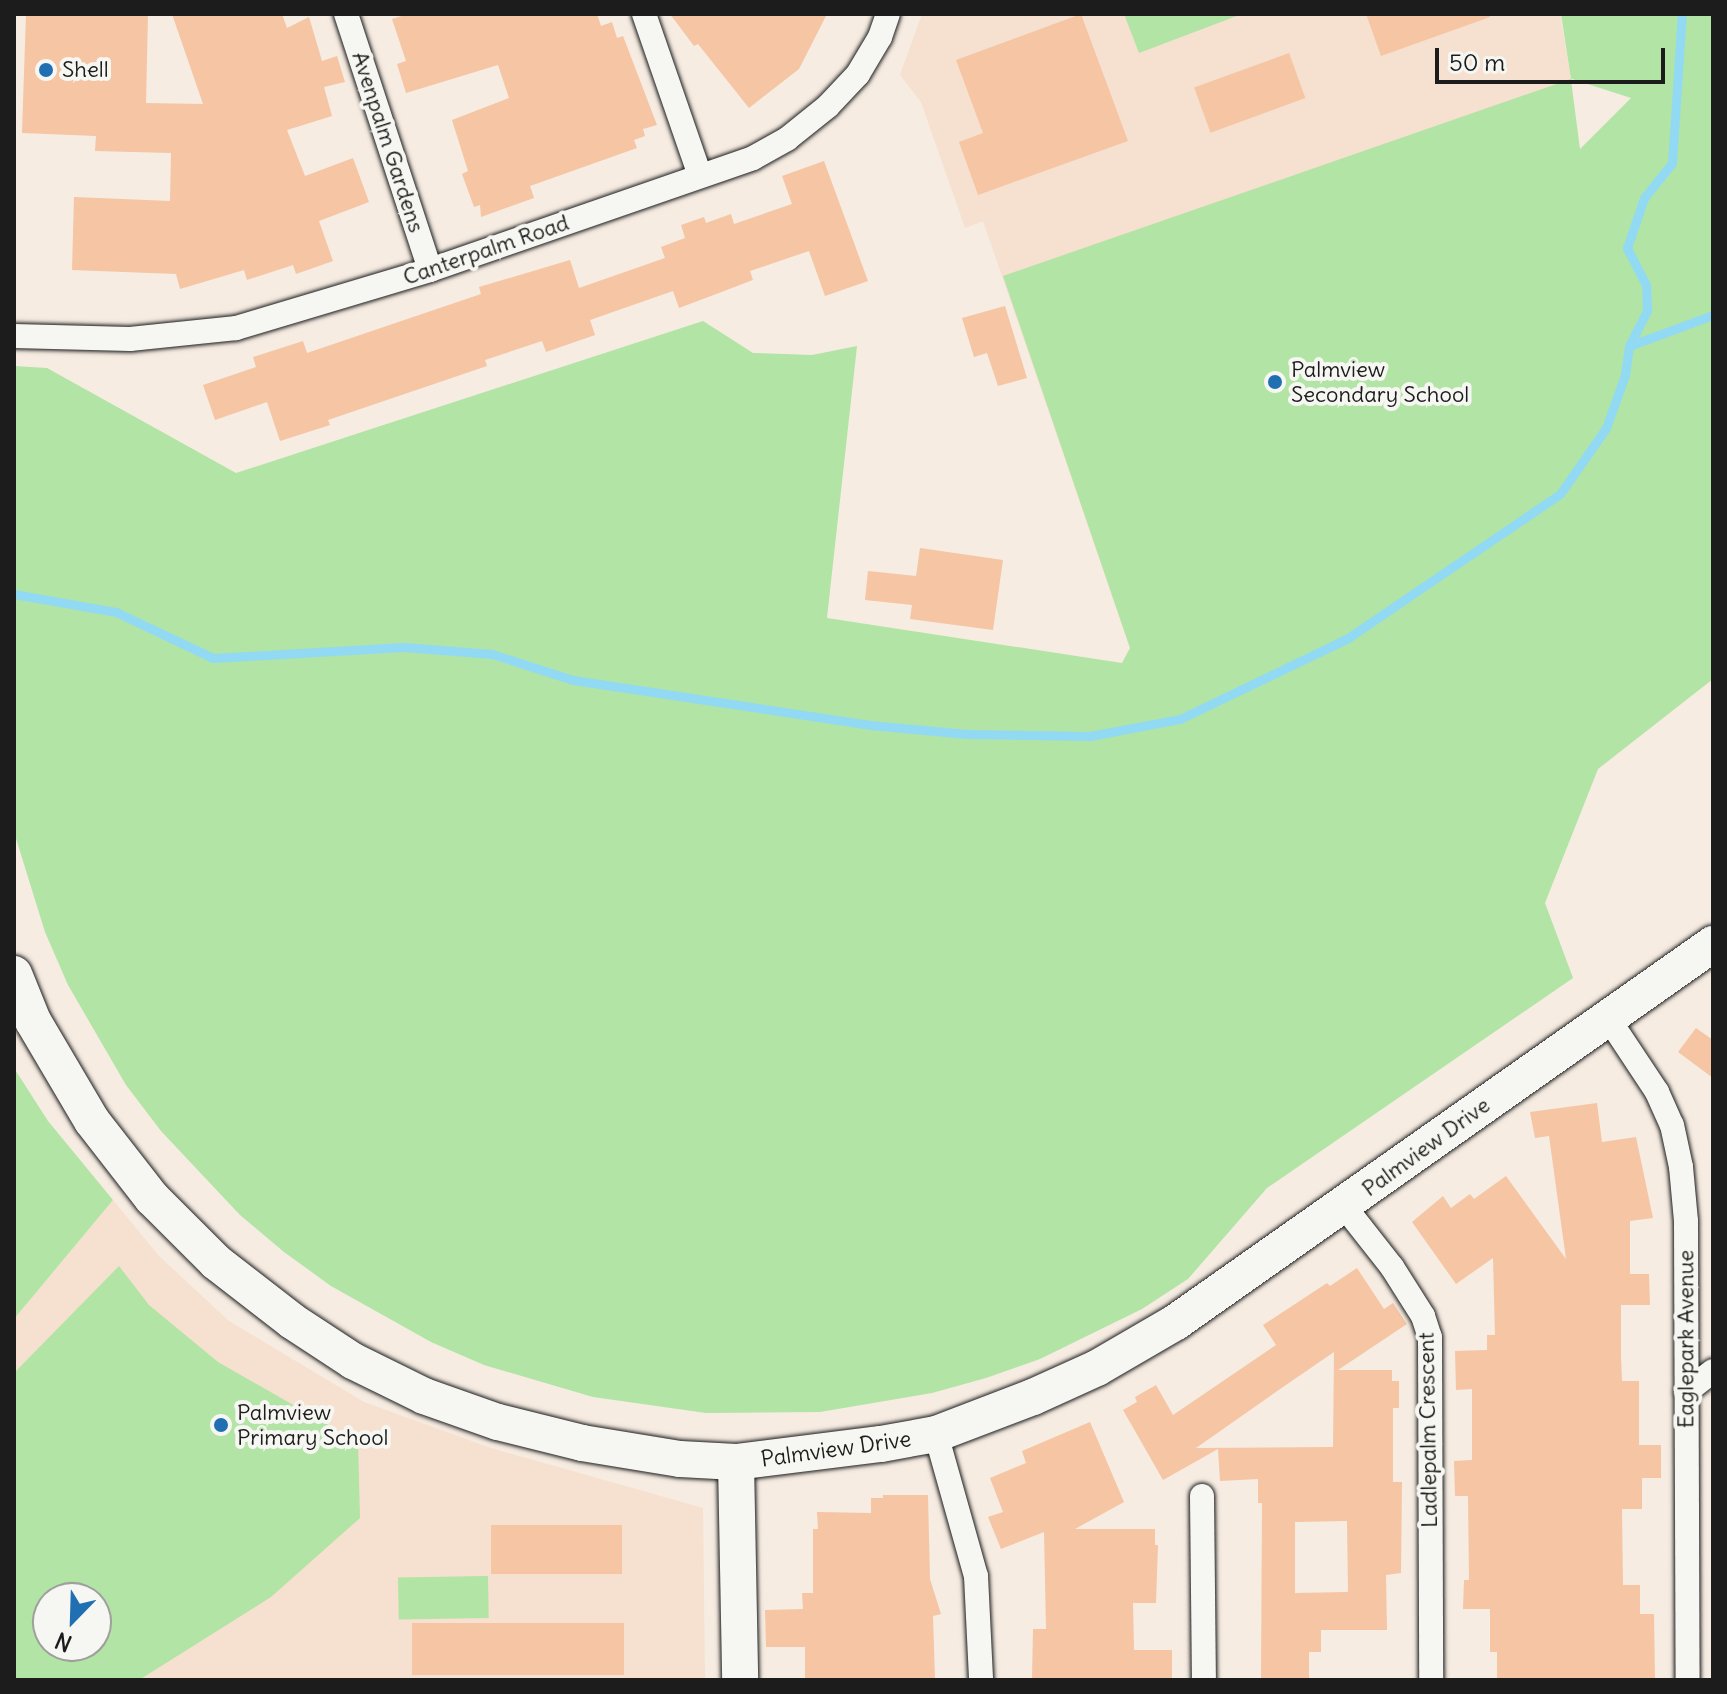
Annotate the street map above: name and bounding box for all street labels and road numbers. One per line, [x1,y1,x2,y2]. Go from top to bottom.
street label: Avenpalm Gardens [346,48,430,236]
street label: Canterpalm Road [400,209,572,291]
street label: Palmview Drive [1357,1092,1495,1202]
street label: Eaglepark Avenue [1673,1250,1699,1428]
street label: Ladlepalm Crescent [1413,1332,1443,1528]
street label: Palmview Drive [759,1425,913,1473]

